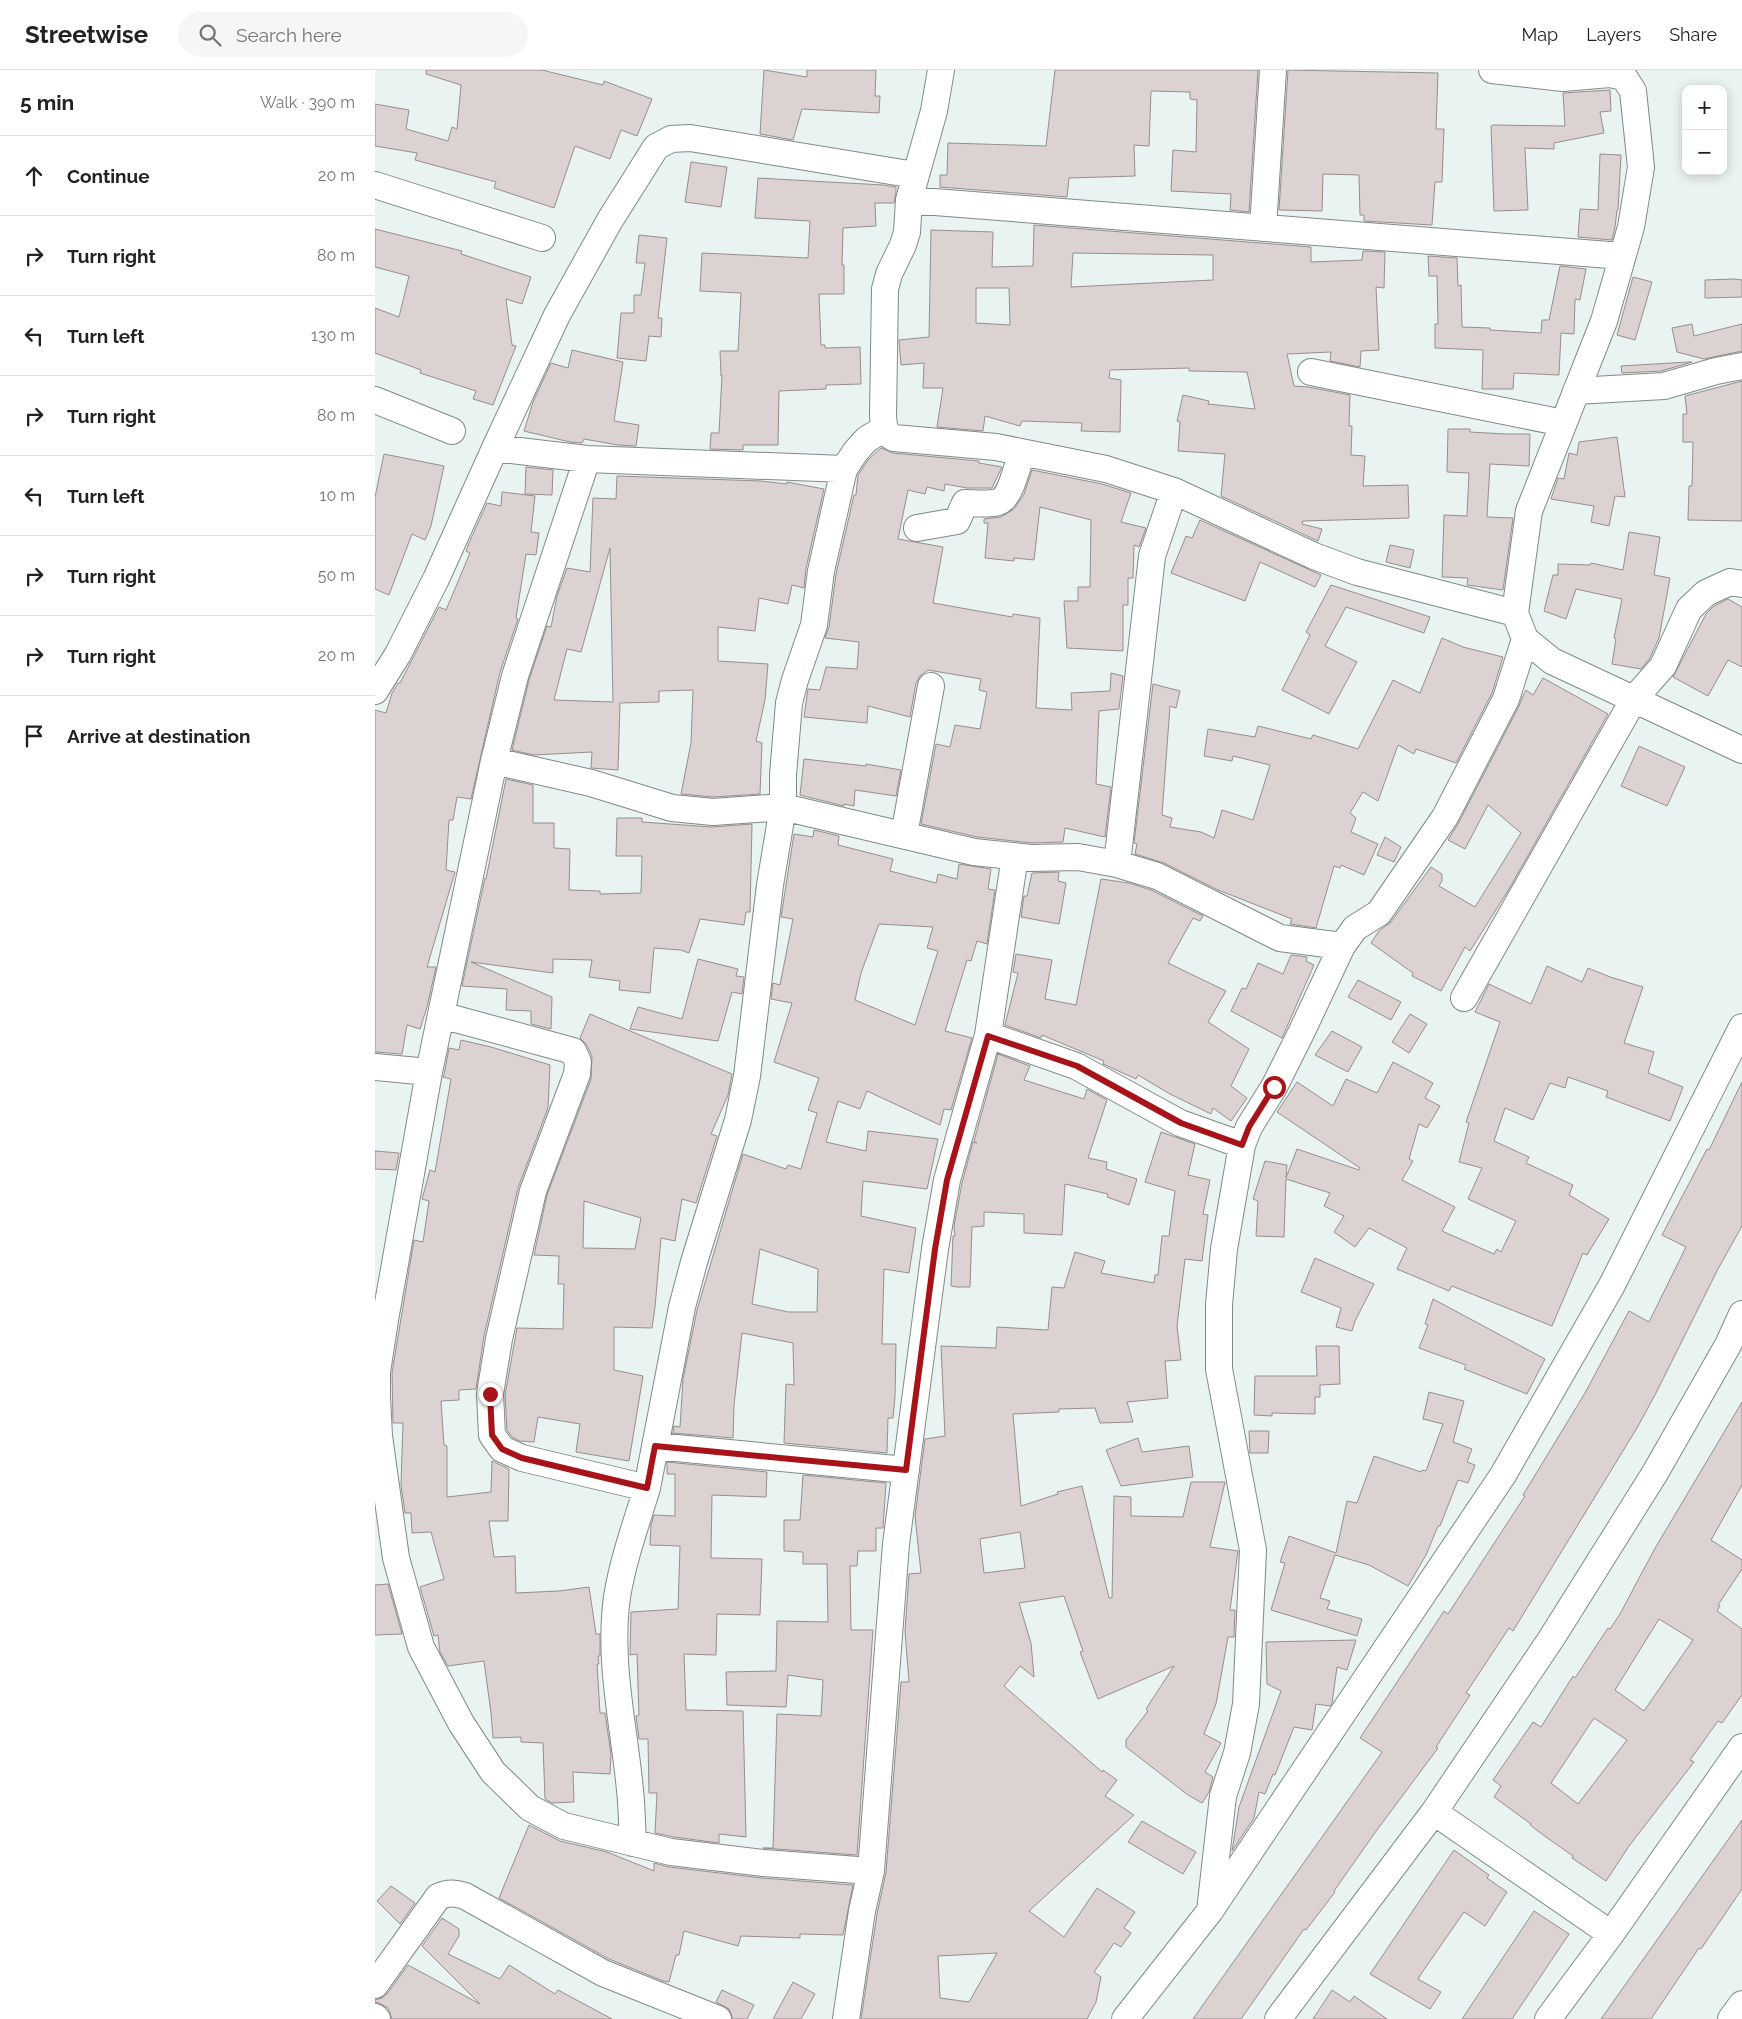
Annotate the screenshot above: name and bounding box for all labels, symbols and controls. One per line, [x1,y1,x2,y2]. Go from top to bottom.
search box [178,12,528,57]
text: Streetwise [25,20,148,49]
icon: search [196,21,224,49]
text: Search here [236,24,342,46]
text: Map [1522,24,1558,45]
text: Layers [1586,24,1641,45]
text: Share [1669,24,1717,45]
map controls [1682,85,1727,175]
button: + [1682,85,1727,130]
text: 5 min [20,90,74,115]
text: Walk · 390 m [260,93,355,112]
button: − [1682,130,1727,175]
icon: ahead [20,162,48,190]
text: Continue [67,165,150,187]
text: 20 m [318,166,355,185]
icon: right [20,242,48,270]
text: Turn right [67,245,156,267]
text: 80 m [317,246,355,265]
icon: left [20,322,48,350]
text: Turn left [67,325,144,347]
text: 130 m [311,326,355,345]
icon: right [20,402,48,430]
text: Turn right [67,405,156,427]
text: 80 m [317,406,355,425]
icon: left [20,482,48,510]
text: Turn left [67,485,144,507]
text: 10 m [320,486,355,505]
icon: right [20,562,48,590]
text: Turn right [67,565,156,587]
text: 50 m [318,566,355,585]
icon: right [20,642,48,670]
text: Turn right [67,645,156,667]
text: 20 m [318,646,355,665]
icon: arrive [20,722,48,750]
text: Arrive at destination [67,725,251,747]
route start [1263,1076,1286,1099]
route end [479,1383,502,1406]

